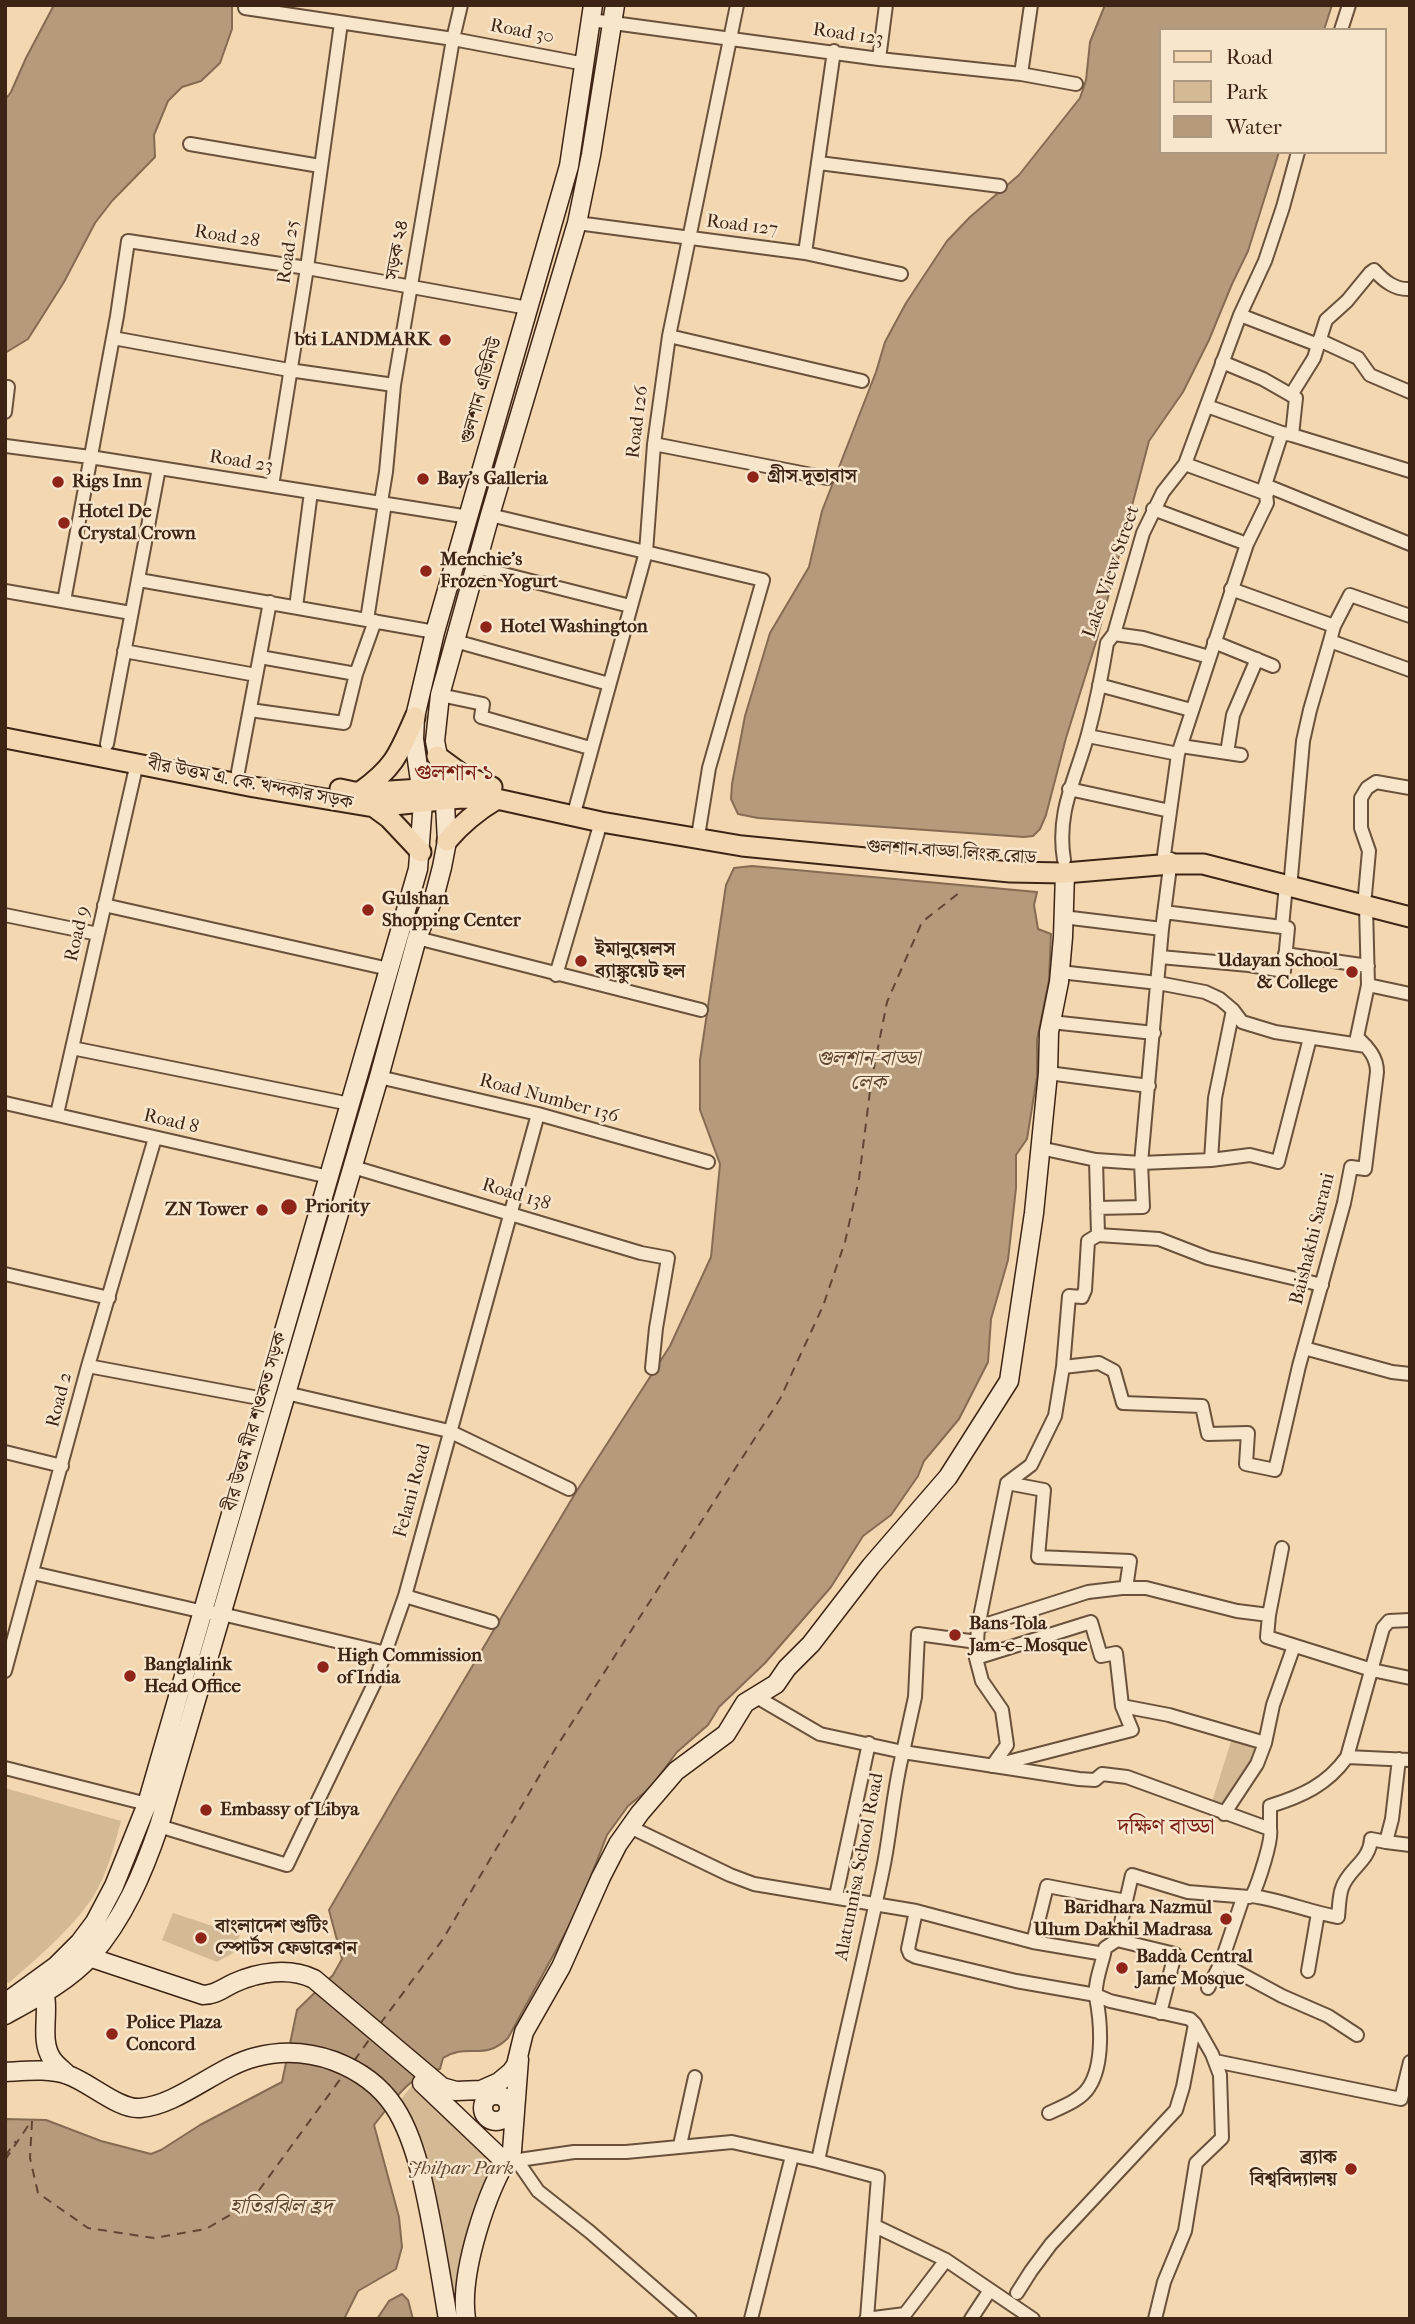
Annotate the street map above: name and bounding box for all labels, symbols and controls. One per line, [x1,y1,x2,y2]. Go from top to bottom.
street label: Road 30 [488,15,556,49]
street label: Road 123 [811,19,885,51]
legend [1160,28,1387,154]
text: Road [1226,45,1273,69]
text: Park [1226,80,1268,104]
text: Water [1226,115,1282,139]
street label: Road 127 [705,210,779,242]
street label: সড়ক ২৪ [381,218,415,282]
street label: Road 25 [273,219,305,285]
street label: Road 28 [193,221,261,253]
place label: bti LANDMARK [295,329,431,351]
marker: bti LANDMARK [437,332,453,348]
street label: গুলশান এভিনিউ [456,335,508,447]
street label: Road 126 [622,384,654,460]
street label: Road 23 [208,446,274,478]
place label: গ্রীস দূতাবাস [767,466,857,488]
place label: Bay's Galleria [437,468,548,490]
marker: গ্রীস দূতাবাস [745,469,761,485]
place label: Rigs Inn [72,471,142,493]
marker: Bay's Galleria [415,471,431,487]
marker: Rigs Inn [50,474,66,490]
place label: Hotel De Crystal Crown [78,501,196,545]
street label: Lake View Street [1079,503,1145,641]
marker: Hotel De Crystal Crown [56,515,72,531]
place label: Menchie's Frozen Yogurt [440,549,558,593]
marker: Menchie's Frozen Yogurt [418,563,434,579]
place label: Hotel Washington [500,616,648,638]
marker: Hotel Washington [478,619,494,635]
street label: বীর উত্তম এ. কে. খন্দকার সড়ক [145,753,355,815]
district label: গুলশান ১ [414,760,494,788]
street label: গুলশান বাড্ডা লিংক রোড [865,836,1037,870]
place label: Gulshan Shopping Center [382,888,521,932]
marker: Gulshan Shopping Center [360,902,376,918]
street label: Road 9 [61,904,95,964]
place label: ইমানুয়েলস ব্যাঙ্কুয়েট হল [595,939,685,983]
place label: Udayan School & College [1218,950,1338,994]
marker: ইমানুয়েলস ব্যাঙ্কুয়েট হল [573,953,589,969]
marker: Udayan School & College [1344,964,1360,980]
water label: গুলশান-বাড্ডা লেক [816,1047,920,1097]
street label: Road Number 136 [477,1069,621,1129]
street label: Road 8 [141,1105,201,1139]
street label: Baishakhi Sarani [1286,1171,1340,1307]
street label: Road 138 [479,1174,553,1216]
place label: Priority [305,1196,370,1218]
marker: Priority [279,1197,299,1217]
place label: ZN Tower [165,1199,248,1221]
marker: ZN Tower [254,1202,270,1218]
street label: বীর উত্তম মীর শওকত সড়ক [220,1330,292,1514]
street label: Road 2 [42,1370,78,1430]
street label: Felani Road [390,1441,436,1541]
place label: Bans Tola Jam-e- Mosque [969,1613,1087,1657]
marker: Bans Tola Jam-e- Mosque [947,1627,963,1643]
place label: High Commission of India [337,1645,482,1689]
place label: Banglalink Head Office [144,1654,241,1698]
marker: High Commission of India [315,1659,331,1675]
marker: Banglalink Head Office [122,1668,138,1684]
street label: Alatunnisa School Road [831,1771,889,1963]
place label: Embassy of Libya [220,1799,359,1821]
marker: Embassy of Libya [198,1802,214,1818]
district label: দক্ষিণ বাড্ডা [1118,1814,1214,1842]
place label: Baridhara Nazmul Ulum Dakhil Madrasa [1034,1897,1212,1941]
marker: Baridhara Nazmul Ulum Dakhil Madrasa [1218,1911,1234,1927]
place label: বাংলাদেশ শুটিং স্পোর্টস ফেডারেশন [215,1916,357,1960]
marker: বাংলাদেশ শুটিং স্পোর্টস ফেডারেশন [193,1930,209,1946]
place label: Badda Central Jame Mosque [1136,1946,1253,1990]
marker: Badda Central Jame Mosque [1114,1960,1130,1976]
place label: Police Plaza Concord [126,2012,222,2056]
marker: Police Plaza Concord [104,2026,120,2042]
place label: ব্র্যাক বিশ্ববিদ্যালয় [1250,2147,1337,2191]
park label: Jhilpar Park [408,2158,514,2180]
marker: ব্র্যাক বিশ্ববিদ্যালয় [1343,2161,1359,2177]
water label: হাতিরঝিল হ্রদ [230,2195,332,2221]

